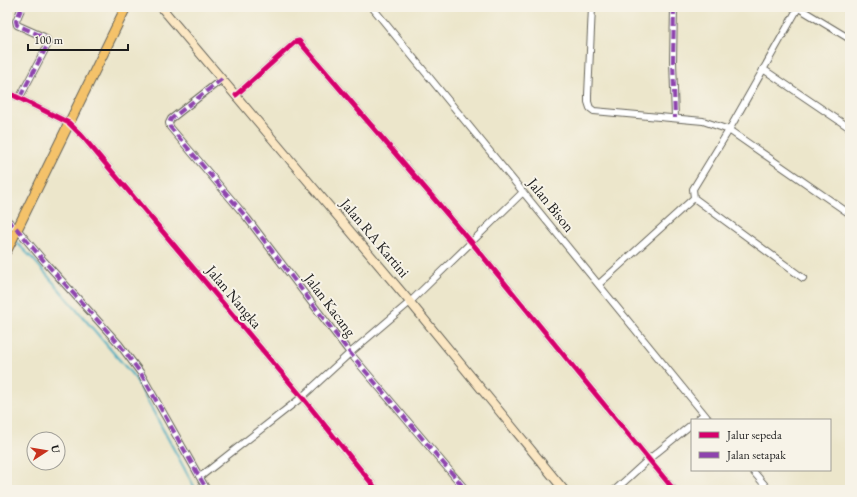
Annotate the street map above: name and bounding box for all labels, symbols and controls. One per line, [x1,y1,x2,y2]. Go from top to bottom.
scale bar [28,26,128,52]
text: 100 m [34,32,64,48]
street label: Jalan Bison [523,172,579,236]
street label: Jalan RA Kartini [335,193,414,281]
street label: Jalan Nangka [201,260,266,332]
street label: Jalan Kacang [299,268,361,340]
legend [691,419,831,471]
text: Jalur sepeda [726,427,782,443]
north arrow [26,431,66,471]
text: U [48,443,64,455]
text: Jalan setapak [726,447,786,463]

